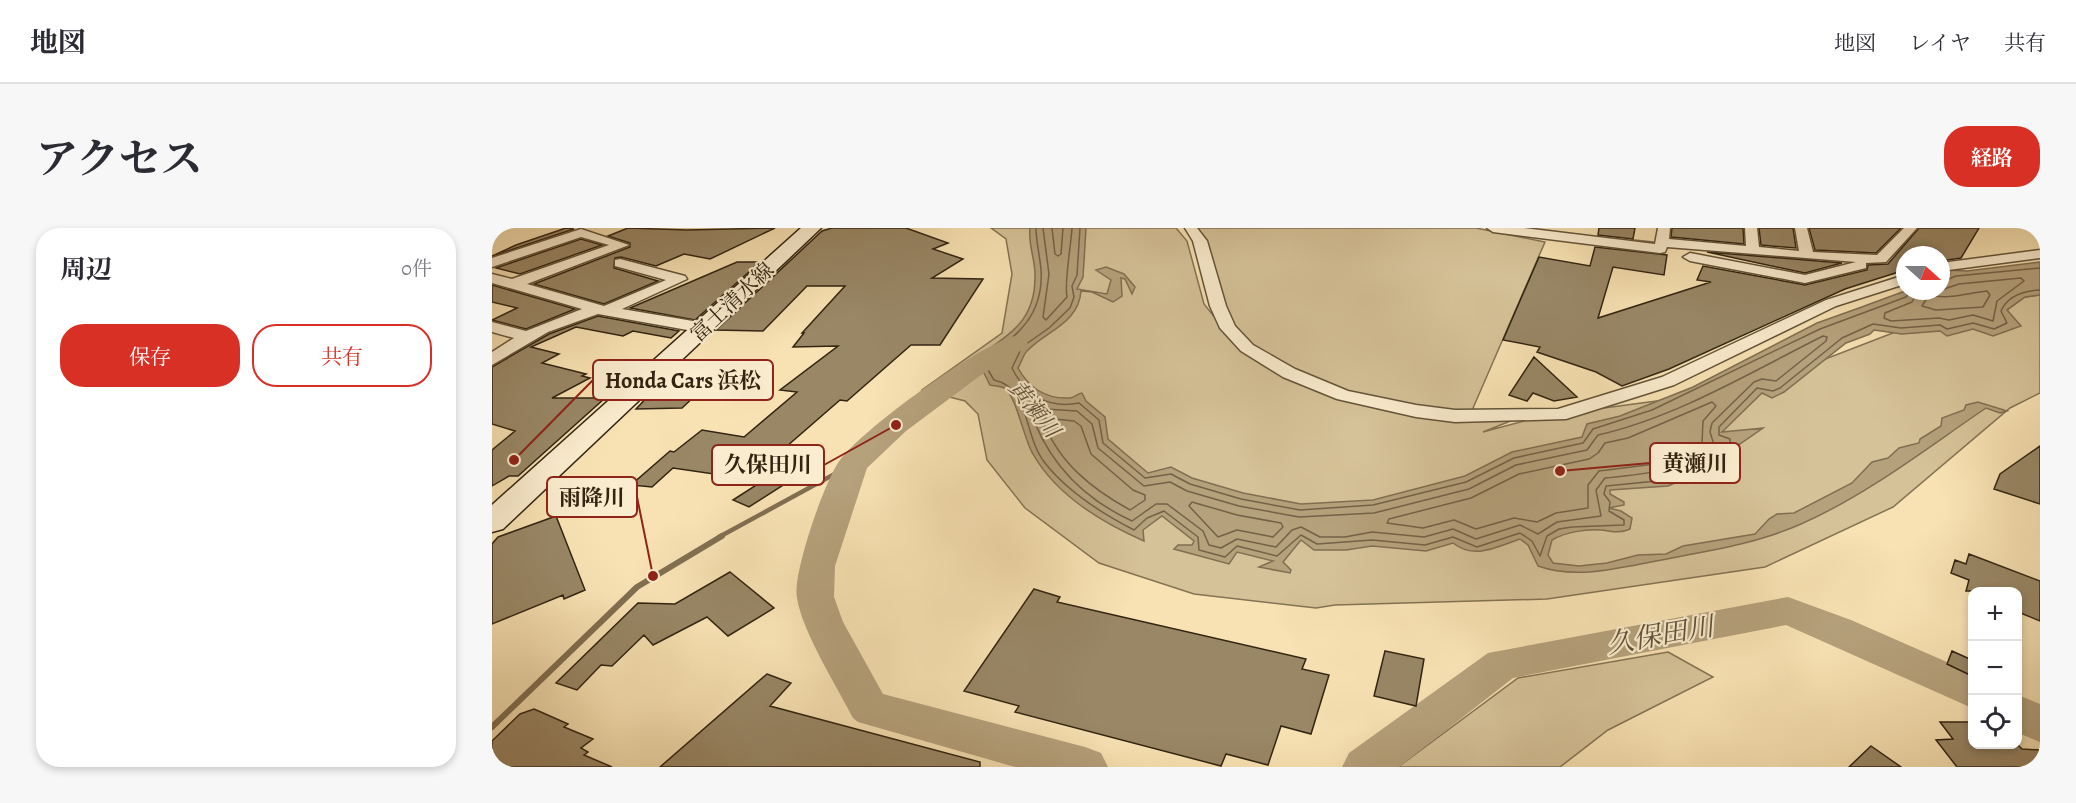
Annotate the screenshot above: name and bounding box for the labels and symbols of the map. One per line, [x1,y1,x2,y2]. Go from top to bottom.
north arrow [1896,246,1950,300]
street label: 富士清水線 [684,256,780,348]
callout: Honda Cars 浜松 [593,360,773,400]
text: Honda Cars 浜松 [605,366,761,396]
water label: 黄瀬川 [1002,374,1068,446]
callout: 黄瀬川 [1650,443,1740,483]
callout: 久保田川 [712,445,824,485]
text: 黄瀬川 [1662,449,1728,479]
text: 久保田川 [724,450,812,480]
callout: 雨降川 [547,477,637,517]
text: 雨降川 [559,483,625,513]
water label: 久保田川 [1604,607,1719,662]

